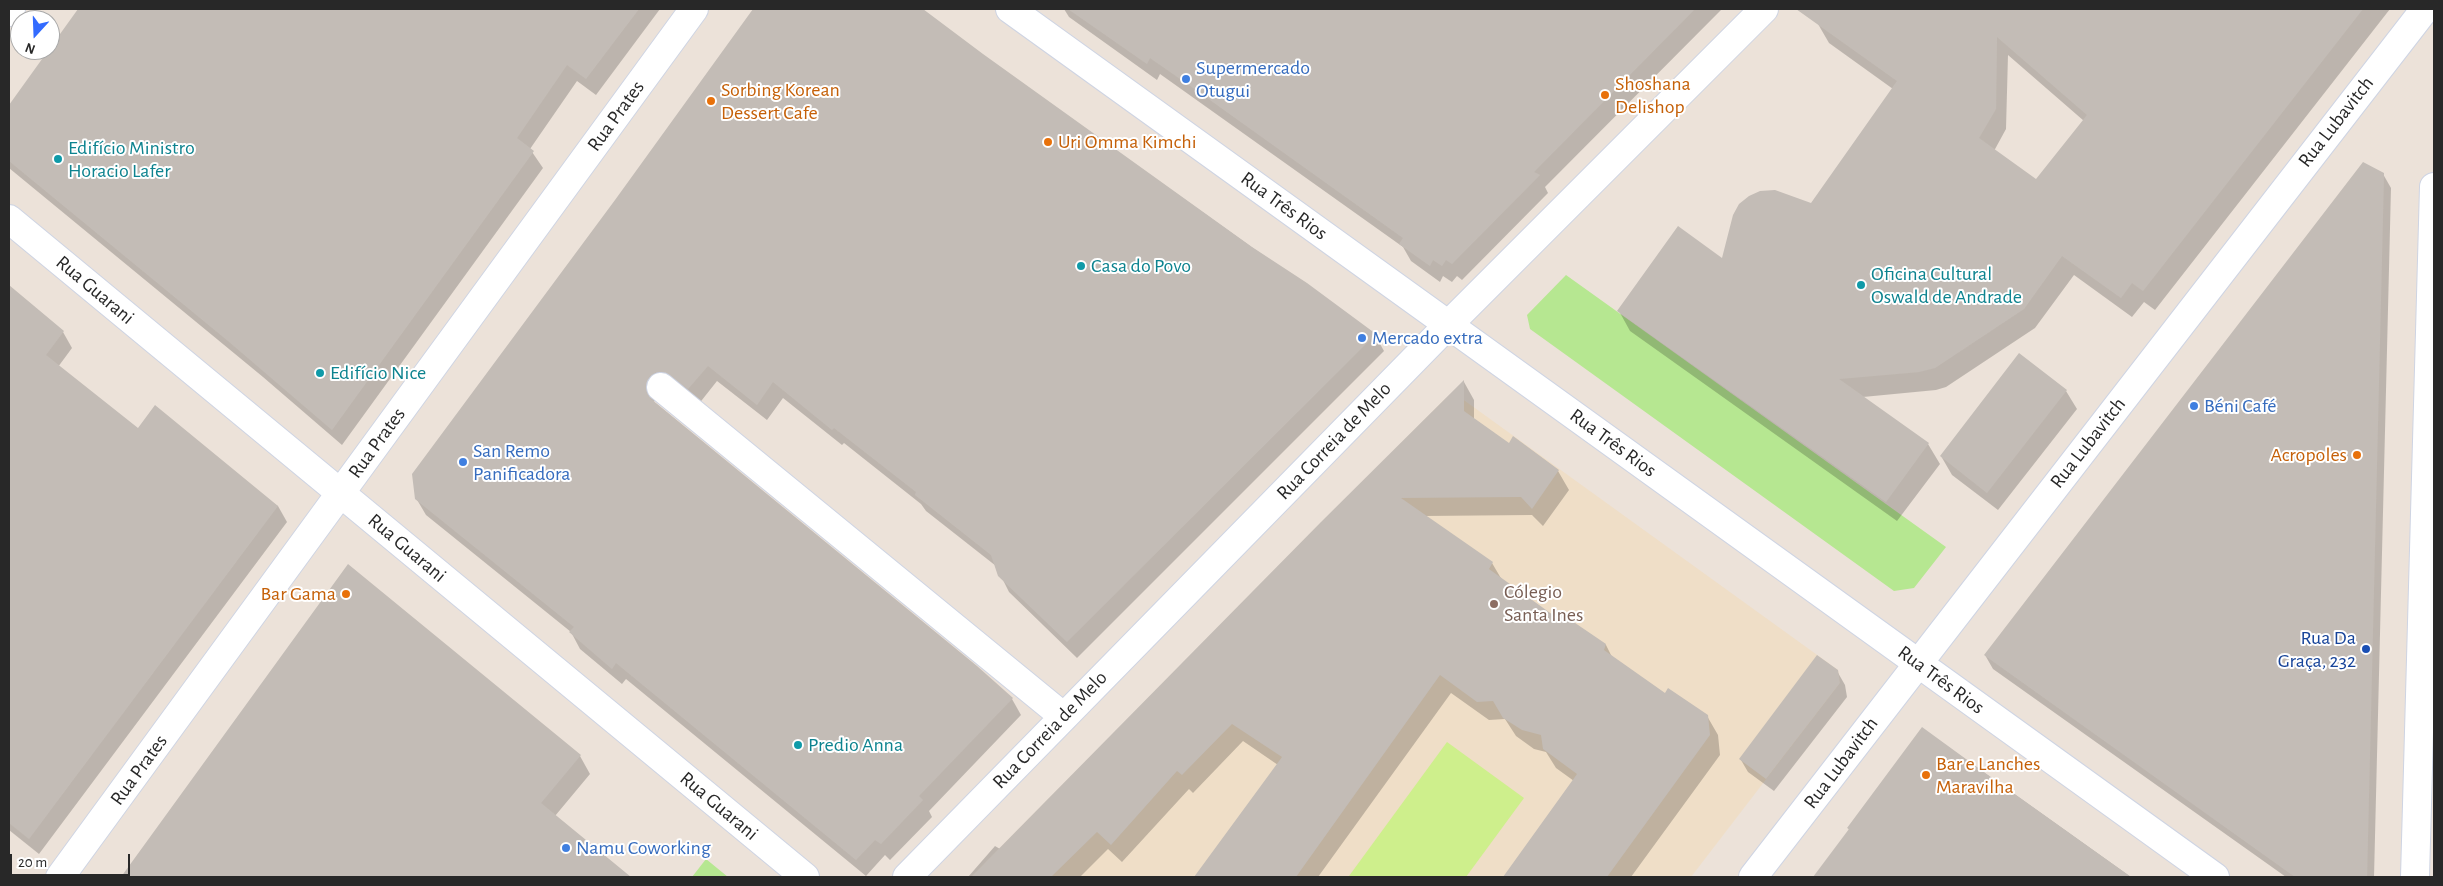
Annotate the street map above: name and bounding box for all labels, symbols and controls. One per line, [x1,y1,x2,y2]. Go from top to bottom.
north arrow [10,10,60,60]
text: N [23,40,37,56]
place label: Supermercado Otugui [1196,56,1310,103]
place label: Shoshana Delishop [1615,72,1691,119]
street label: Rua Lubavitch [2293,72,2379,172]
marker: Supermercado Otugui [1180,73,1192,85]
street label: Rua Prates [582,76,650,156]
place label: Sorbing Korean Dessert Cafe [721,78,840,125]
marker: Shoshana Delishop [1599,89,1611,101]
marker: Sorbing Korean Dessert Cafe [705,95,717,107]
place label: Uri Omma Kimchi [1058,130,1196,154]
place label: Edifício Ministro Horacio Lafer [68,136,195,183]
marker: Uri Omma Kimchi [1042,136,1054,148]
marker: Edifício Ministro Horacio Lafer [52,153,64,165]
street label: Rua Três Rios [1236,166,1332,246]
street label: Rua Guarani [51,250,139,330]
place label: Casa do Povo [1091,254,1191,278]
marker: Casa do Povo [1075,260,1087,272]
place label: Oficina Cultural Oswald de Andrade [1871,262,2022,309]
marker: Oficina Cultural Oswald de Andrade [1855,279,1867,291]
place label: Mercado extra [1372,326,1483,350]
marker: Mercado extra [1356,332,1368,344]
place label: Edifício Nice [330,361,426,385]
marker: Edifício Nice [314,367,326,379]
street label: Rua Correia de Melo [1272,377,1396,505]
street label: Rua Lubavitch [2045,393,2131,493]
place label: Béni Café [2204,394,2277,418]
marker: Béni Café [2188,400,2200,412]
street label: Rua Prates [343,403,411,483]
street label: Rua Três Rios [1565,403,1661,483]
place label: San Remo Panificadora [473,439,570,486]
place label: Acropoles [2270,443,2347,467]
marker: Acropoles [2351,449,2363,461]
marker: San Remo Panificadora [457,456,469,468]
street label: Rua Guarani [363,508,451,588]
place label: Cólegio Santa Ines [1504,580,1583,627]
place label: Bar Gama [260,582,336,606]
marker: Bar Gama [340,588,352,600]
marker: Cólegio Santa Ines [1488,598,1500,610]
place label: Rua Da Graça, 232 [2278,626,2356,673]
street label: Rua Três Rios [1893,640,1989,720]
marker: Rua Da Graça, 232 [2360,643,2372,655]
street label: Rua Correia de Melo [988,666,1112,794]
street label: Rua Lubavitch [1799,712,1883,814]
street label: Rua Prates [105,730,173,810]
place label: Predio Anna [808,733,903,757]
marker: Predio Anna [792,739,804,751]
place label: Bar e Lanches Maravilha [1936,752,2040,799]
street label: Rua Guarani [675,766,763,846]
marker: Bar e Lanches Maravilha [1920,769,1932,781]
place label: Namu Coworking [576,836,711,860]
marker: Namu Coworking [560,842,572,854]
scale bar [12,844,132,876]
text: 20 m [18,855,47,870]

